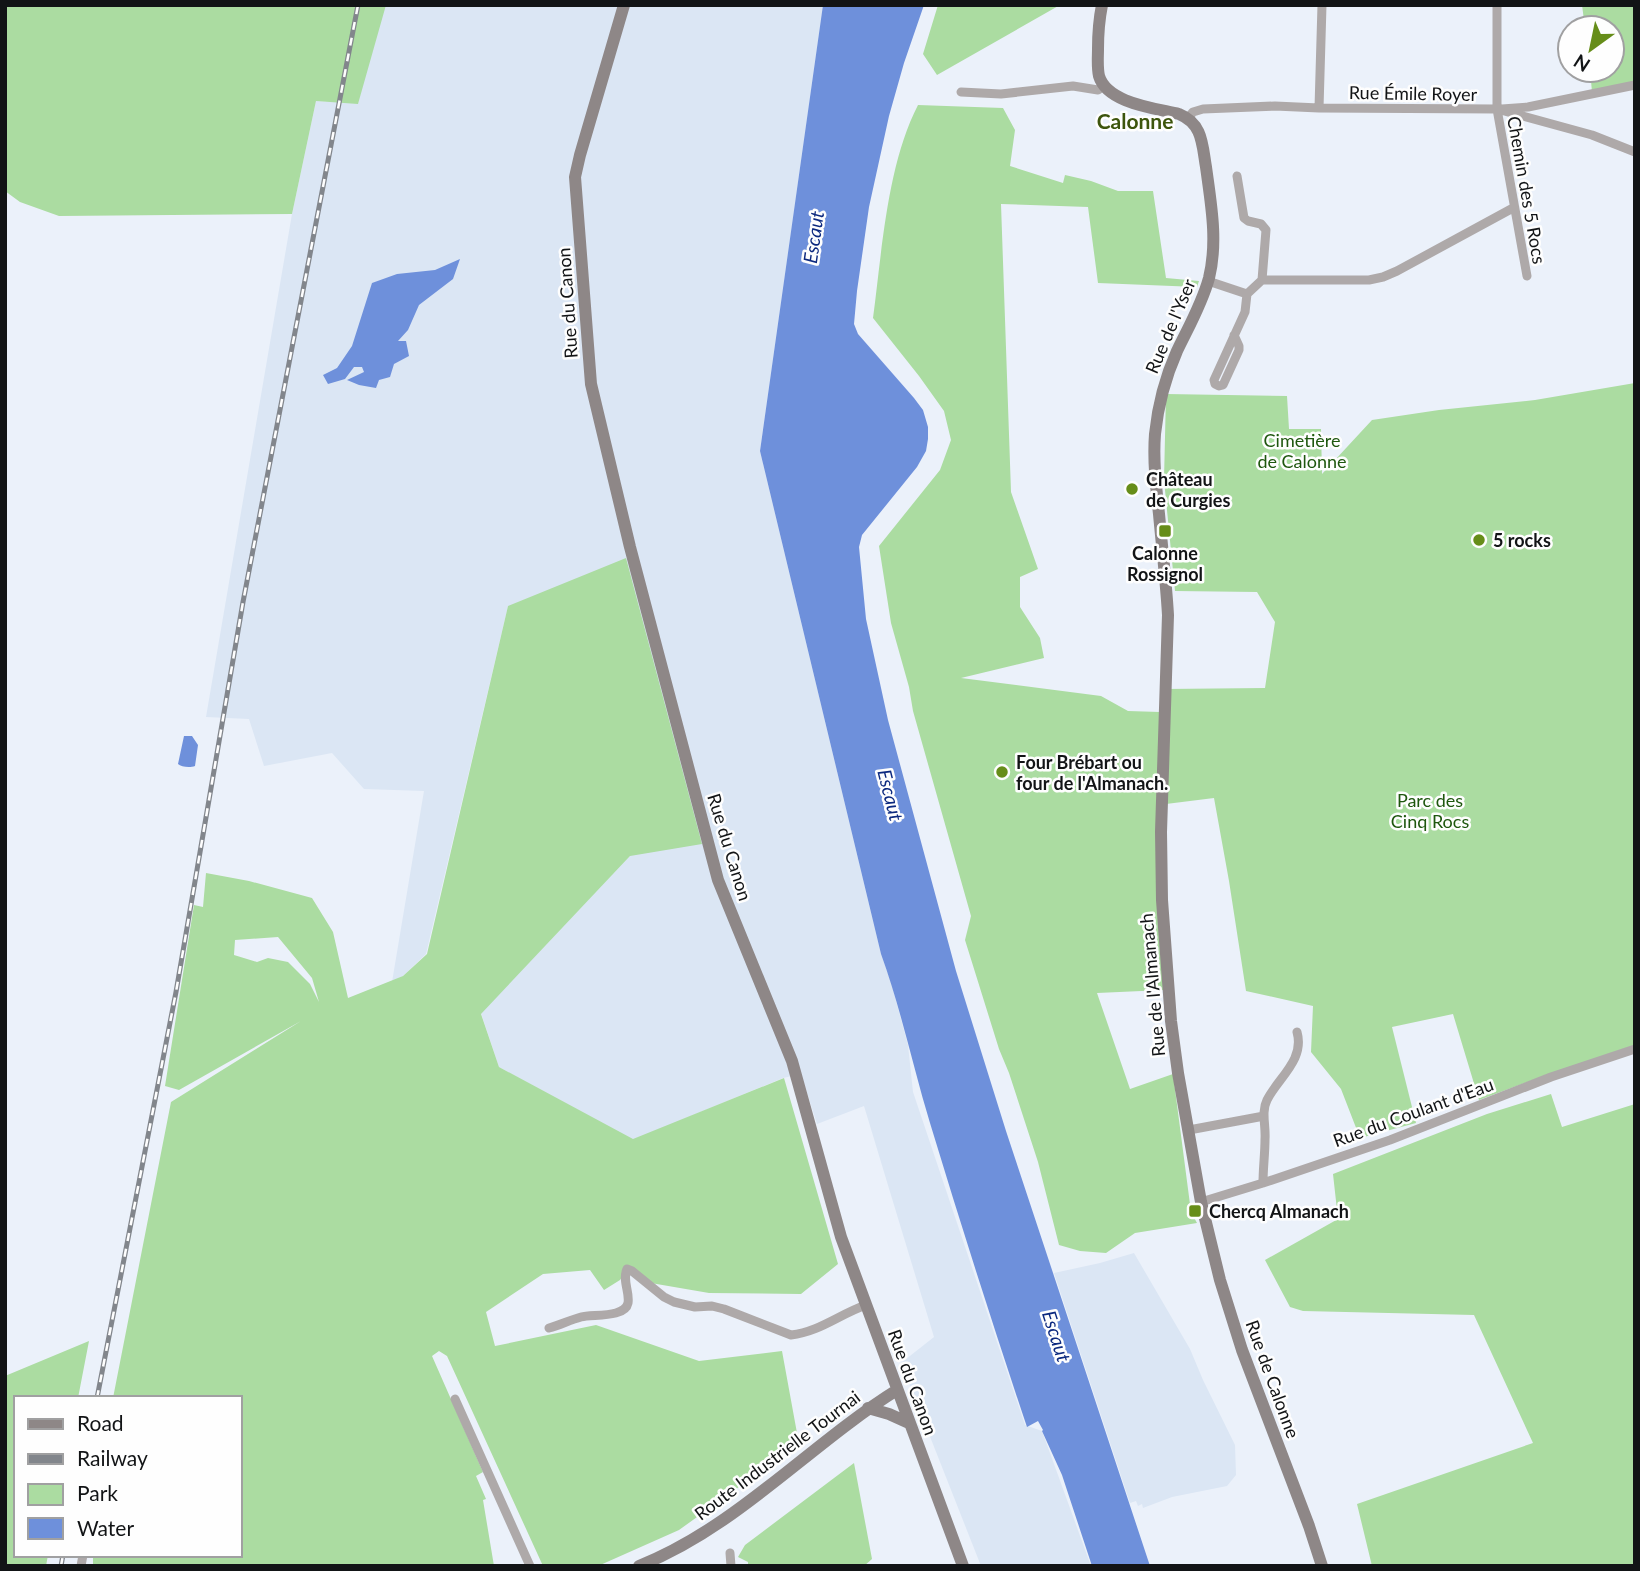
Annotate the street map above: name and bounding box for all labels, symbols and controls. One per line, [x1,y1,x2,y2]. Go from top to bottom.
north arrow [1556,14,1626,84]
text: N [1569,50,1594,77]
street label: Rue Émile Royer [1349,81,1478,105]
district label: Calonne [1097,108,1173,133]
street label: Chemin des 5 Rocs [1503,114,1551,266]
water label: Escaut [798,209,828,265]
street label: Rue du Canon [552,247,582,359]
street label: Rue de l'Yser [1140,275,1200,376]
park label: Cimetière de Calonne [1257,429,1347,472]
place label: Château de Curgies [1146,468,1230,511]
marker: Château de Curgies [1124,481,1140,497]
marker: Calonne Rossignol [1157,523,1173,539]
place label: 5 rocks [1493,529,1551,551]
marker: 5 rocks [1471,532,1487,548]
place label: Calonne Rossignol [1127,542,1203,585]
place label: Four Brébart ou four de l'Almanach. [1016,751,1168,794]
marker: Four Brébart ou four de l'Almanach. [994,764,1010,780]
water label: Escaut [873,767,909,824]
park label: Parc des Cinq Rocs [1391,789,1469,832]
street label: Rue du Canon [703,791,757,903]
street label: Rue de l'Almanach [1135,912,1169,1058]
street label: Rue du Coulant d'Eau [1330,1073,1496,1151]
place label: Chercq Almanach [1209,1200,1349,1222]
marker: Chercq Almanach [1187,1203,1203,1219]
water label: Escaut [1038,1307,1076,1365]
street label: Rue de Calonne [1241,1317,1305,1441]
street label: Rue du Canon [884,1326,942,1438]
street label: Route Industrielle Tournai [690,1386,864,1524]
legend [14,1396,242,1557]
text: Road [77,1410,124,1435]
text: Railway [77,1445,148,1470]
text: Park [77,1480,118,1505]
text: Water [77,1515,134,1540]

